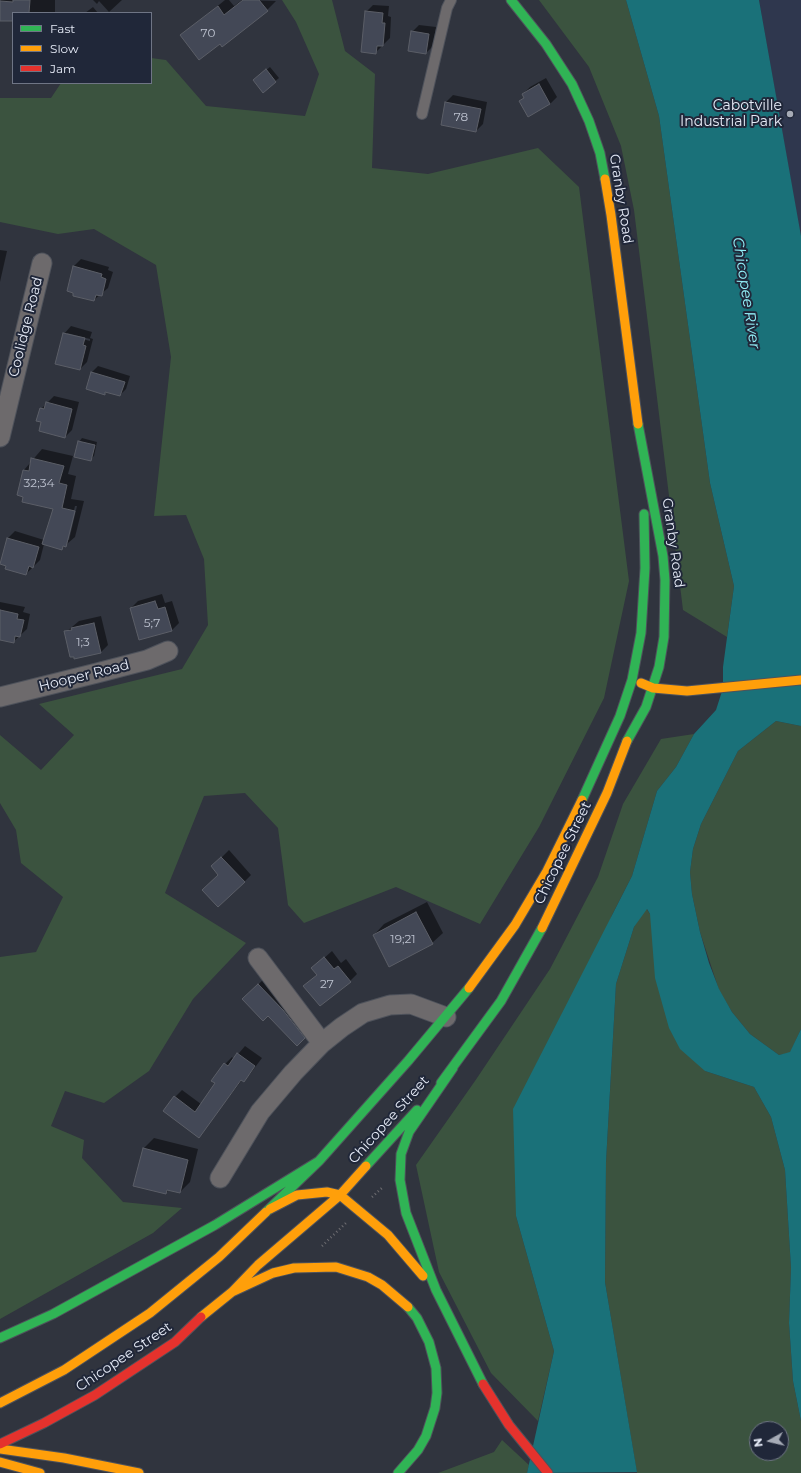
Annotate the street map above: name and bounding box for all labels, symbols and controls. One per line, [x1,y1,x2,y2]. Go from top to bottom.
legend [12,12,152,84]
text: Fast [50,21,75,36]
house number: 70 [201,26,215,40]
text: Slow [50,41,79,56]
text: Jam [50,61,76,76]
place label: Cabotville Industrial Park [680,98,782,130]
marker: Cabotville Industrial Park [785,109,795,119]
house number: 78 [454,110,468,124]
street label: Granby Road [606,153,636,245]
water label: Chicopee River [728,236,764,350]
street label: Coolidge Road [5,275,47,379]
house number: 32;34 [24,476,54,490]
street label: Granby Road [658,497,688,589]
house number: 5;7 [144,616,160,630]
house number: 1;3 [76,635,90,649]
street label: Hooper Road [37,657,131,695]
street label: Chicopee Street [531,799,595,907]
house number: 19;21 [390,932,416,946]
house number: 27 [320,977,334,991]
street label: Chicopee Street [345,1073,433,1167]
street label: Chicopee Street [73,1319,175,1395]
north arrow [749,1421,789,1461]
text: N [751,1437,766,1448]

